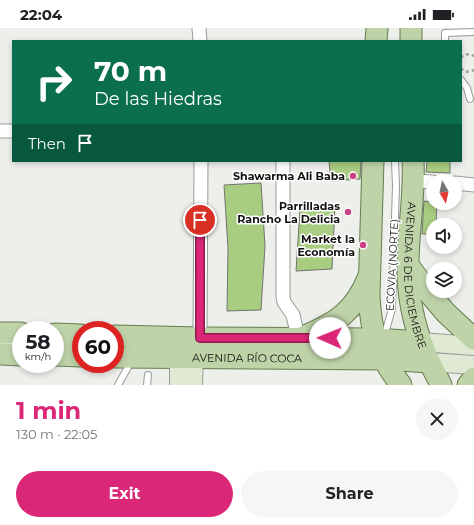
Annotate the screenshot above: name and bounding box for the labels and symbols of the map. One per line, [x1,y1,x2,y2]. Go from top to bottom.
place label: Shawarma Ali Baba [233,169,345,183]
marker: Shawarma Ali Baba [348,171,358,181]
north arrow [426,174,462,210]
place label: Parrilladas Rancho La Delicia [237,199,340,226]
street label: AVENIDA 6 DE DICIEMBRE [401,201,430,351]
pin [183,203,217,237]
marker: Parrilladas Rancho La Delicia [343,207,353,217]
street label: ECOVIA (NORTE) [383,219,401,311]
place label: Market la Economía [298,232,355,259]
marker: Market la Economía [358,240,368,250]
position arrow [309,317,351,359]
speed limit sign: 60 [72,321,124,373]
street label: AVENIDA RÍO COCA [192,351,302,365]

